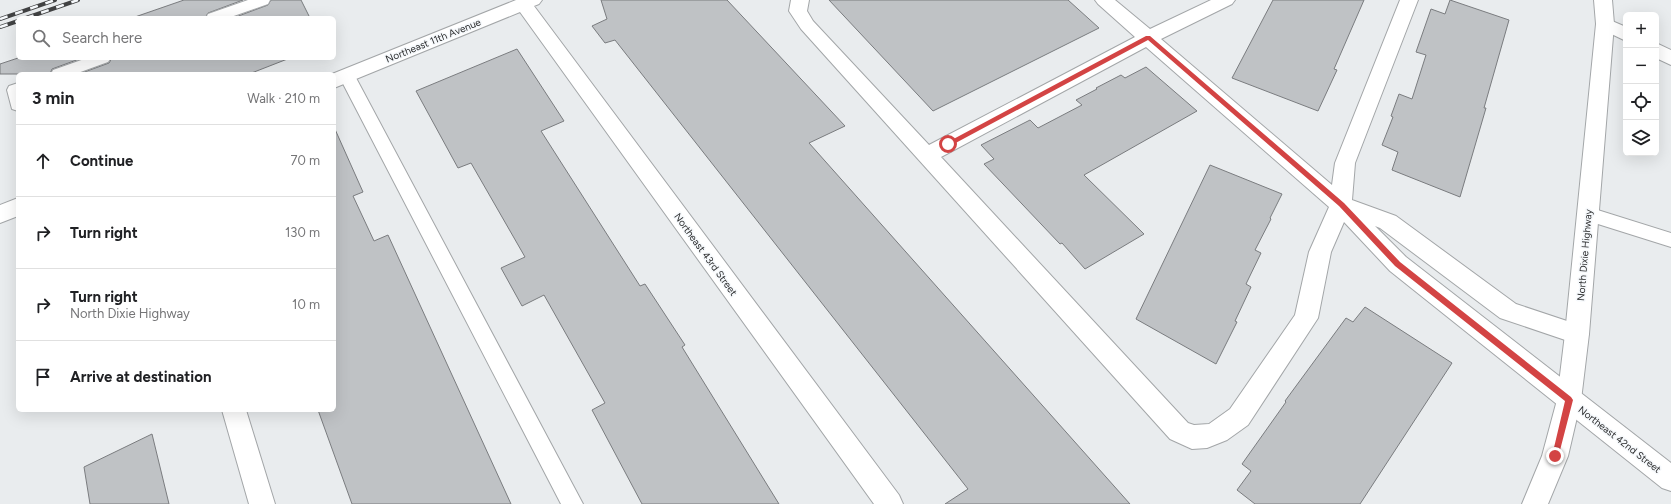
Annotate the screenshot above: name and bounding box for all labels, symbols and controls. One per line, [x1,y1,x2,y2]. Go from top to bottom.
map controls [1623,12,1659,156]
button: + [1623,12,1659,48]
street label: Northeast 11th Avenue [384,15,483,66]
search box [16,16,336,60]
icon: search [30,27,52,49]
text: Search here [62,29,142,47]
button: − [1623,48,1659,84]
button: locate [1623,84,1659,120]
text: 3 min [32,88,74,108]
text: Walk · 210 m [247,91,320,106]
button: layers [1623,120,1659,156]
route start [939,135,957,153]
icon: ahead [32,150,54,172]
text: Continue [70,152,133,170]
text: 70 m [290,153,320,168]
street label: North Dixie Highway [1574,208,1595,302]
street label: Northeast 43rd Street [671,210,740,298]
icon: right [32,222,54,244]
text: Turn right [70,224,138,242]
text: 130 m [285,225,320,240]
text: Turn right [70,288,138,306]
icon: right [32,294,54,316]
text: 10 m [292,297,320,312]
text: North Dixie Highway [70,306,190,321]
icon: arrive [32,366,54,388]
text: Arrive at destination [70,368,211,386]
street label: Northeast 42nd Street [1576,403,1664,476]
route end [1546,447,1564,465]

